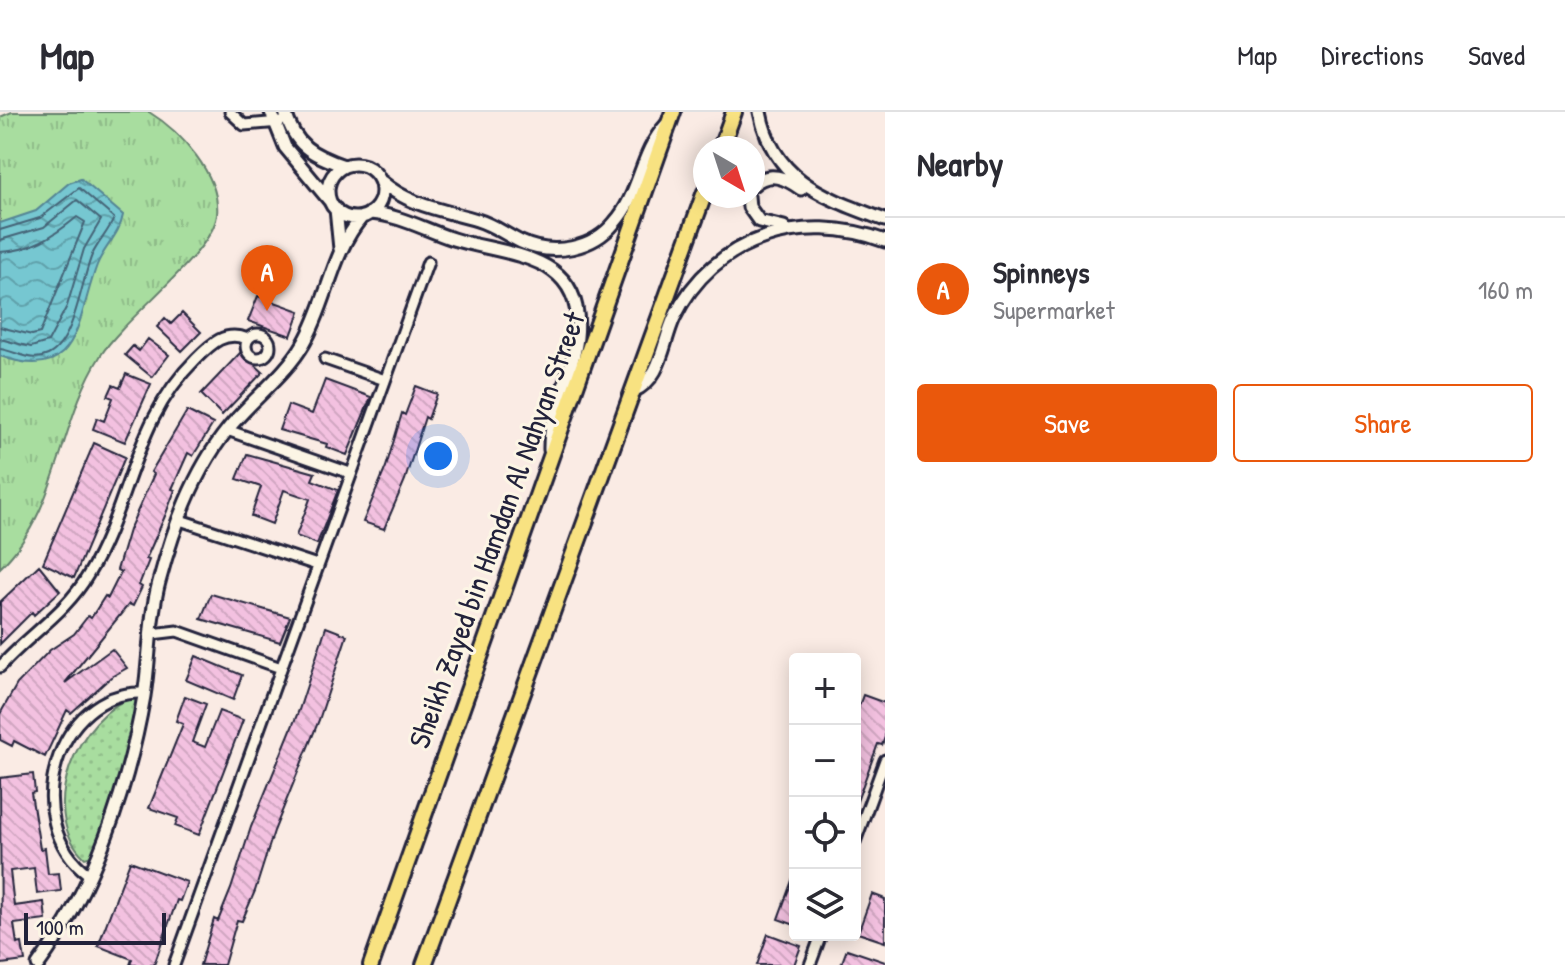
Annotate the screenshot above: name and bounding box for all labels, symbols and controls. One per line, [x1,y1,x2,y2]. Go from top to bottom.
text: Map [40,29,94,81]
text: Map [1237,36,1277,74]
text: Directions [1321,36,1424,74]
text: Saved [1468,36,1525,74]
north arrow [693,136,765,208]
text: Nearby [917,141,1003,187]
pin: A [241,245,293,311]
text: Spinneys [993,252,1090,292]
text: A [937,272,949,307]
text: 160 m [1478,272,1533,307]
text: Supermarket [993,292,1115,327]
street label: Sheikh Zayed bin Hamdan Al Nahyan Street [398,305,594,753]
button: Save [917,384,1217,462]
button: Share [1233,384,1533,462]
your location [418,436,458,476]
map controls [789,653,861,941]
button: + [789,653,861,725]
button: − [789,725,861,797]
button: locate [789,797,861,869]
button: layers [789,869,861,941]
scale bar [24,909,166,945]
text: 100 m [36,912,84,942]

